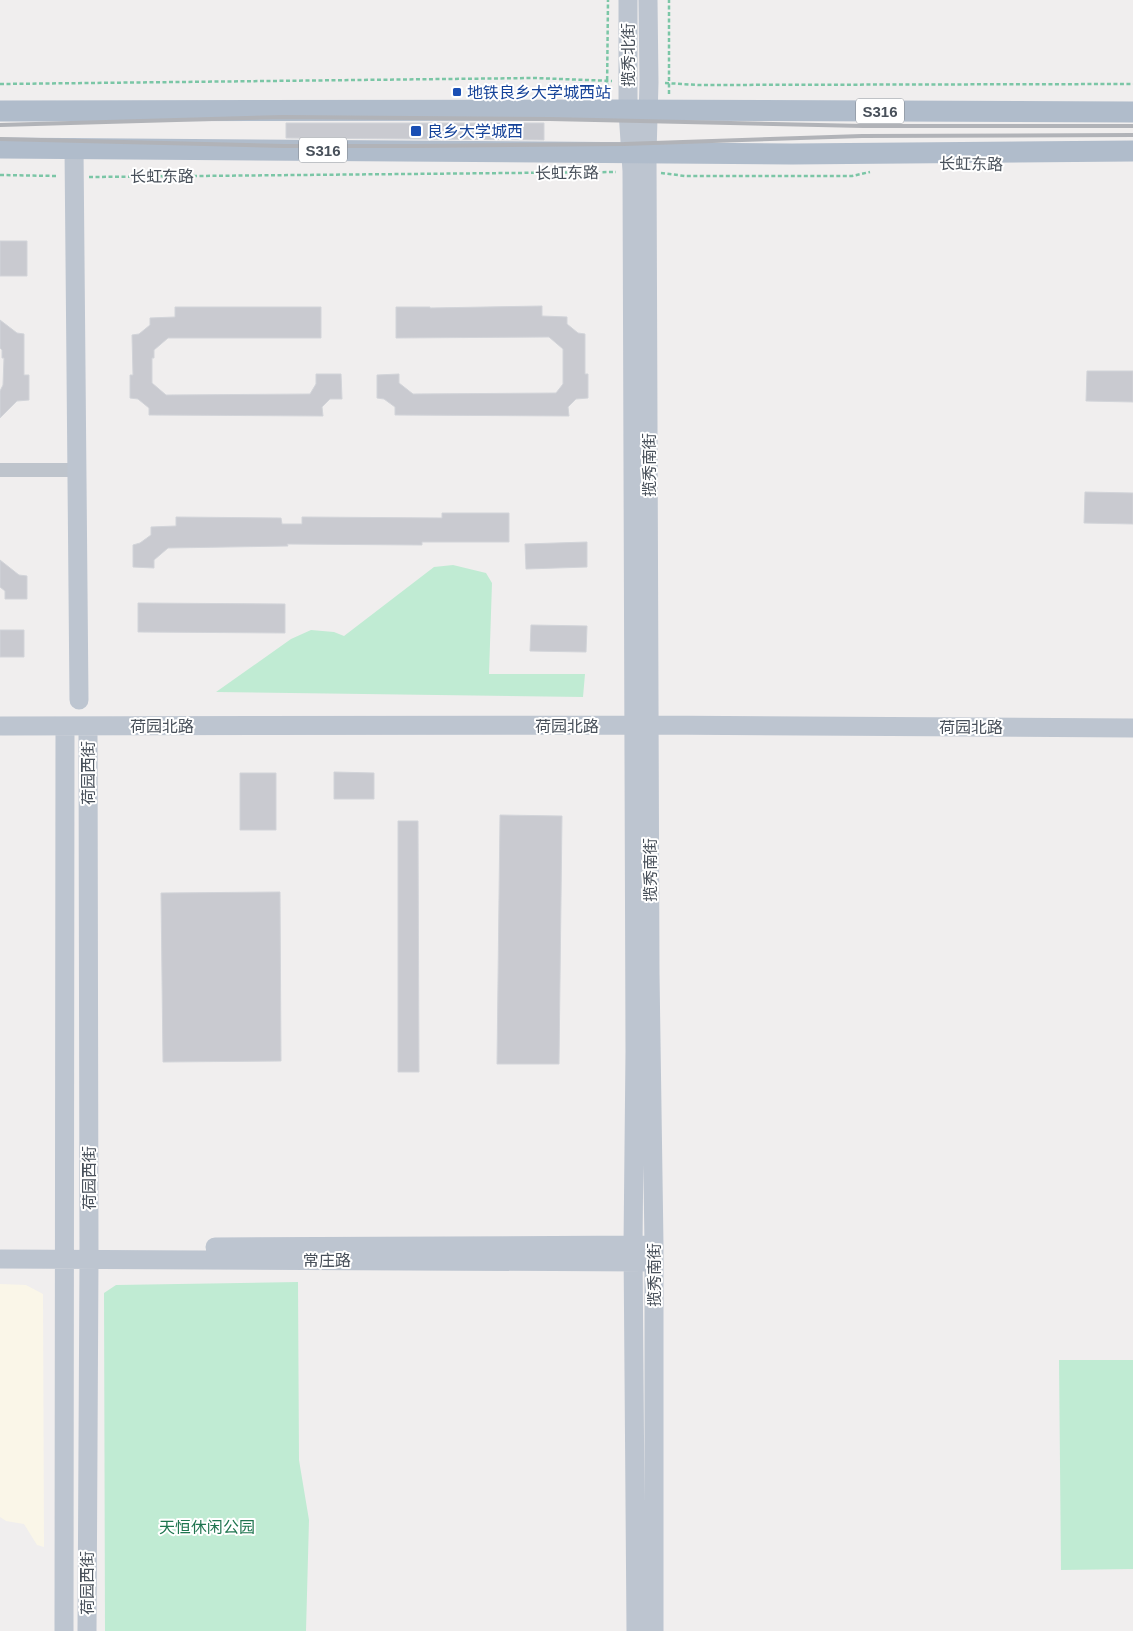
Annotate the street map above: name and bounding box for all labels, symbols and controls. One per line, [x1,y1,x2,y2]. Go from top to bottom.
street label: 揽秀北街 [620,23,637,87]
place label: 地铁良乡大学城西站 [467,84,611,101]
marker: 地铁良乡大学城西站 [451,86,463,98]
road number: S316 [856,98,904,124]
place label: 良乡大学城西 [427,123,523,140]
marker: 良乡大学城西 [409,124,423,138]
road number: S316 [299,138,347,162]
street label: 长虹东路 [939,155,1003,173]
street label: 长虹东路 [535,164,599,182]
street label: 长虹东路 [130,168,194,185]
street label: 揽秀南街 [641,433,658,497]
street label: 荷园北路 [130,718,194,735]
street label: 荷园北路 [535,718,599,735]
street label: 荷园北路 [939,719,1003,736]
street label: 荷园西街 [80,741,97,805]
street label: 揽秀南街 [642,838,659,902]
street label: 荷园西街 [81,1146,98,1210]
street label: 揽秀南街 [646,1243,663,1307]
street label: 常庄路 [303,1252,351,1269]
park label: 天恒休闲公园 [159,1519,255,1536]
street label: 荷园西街 [79,1551,96,1615]

